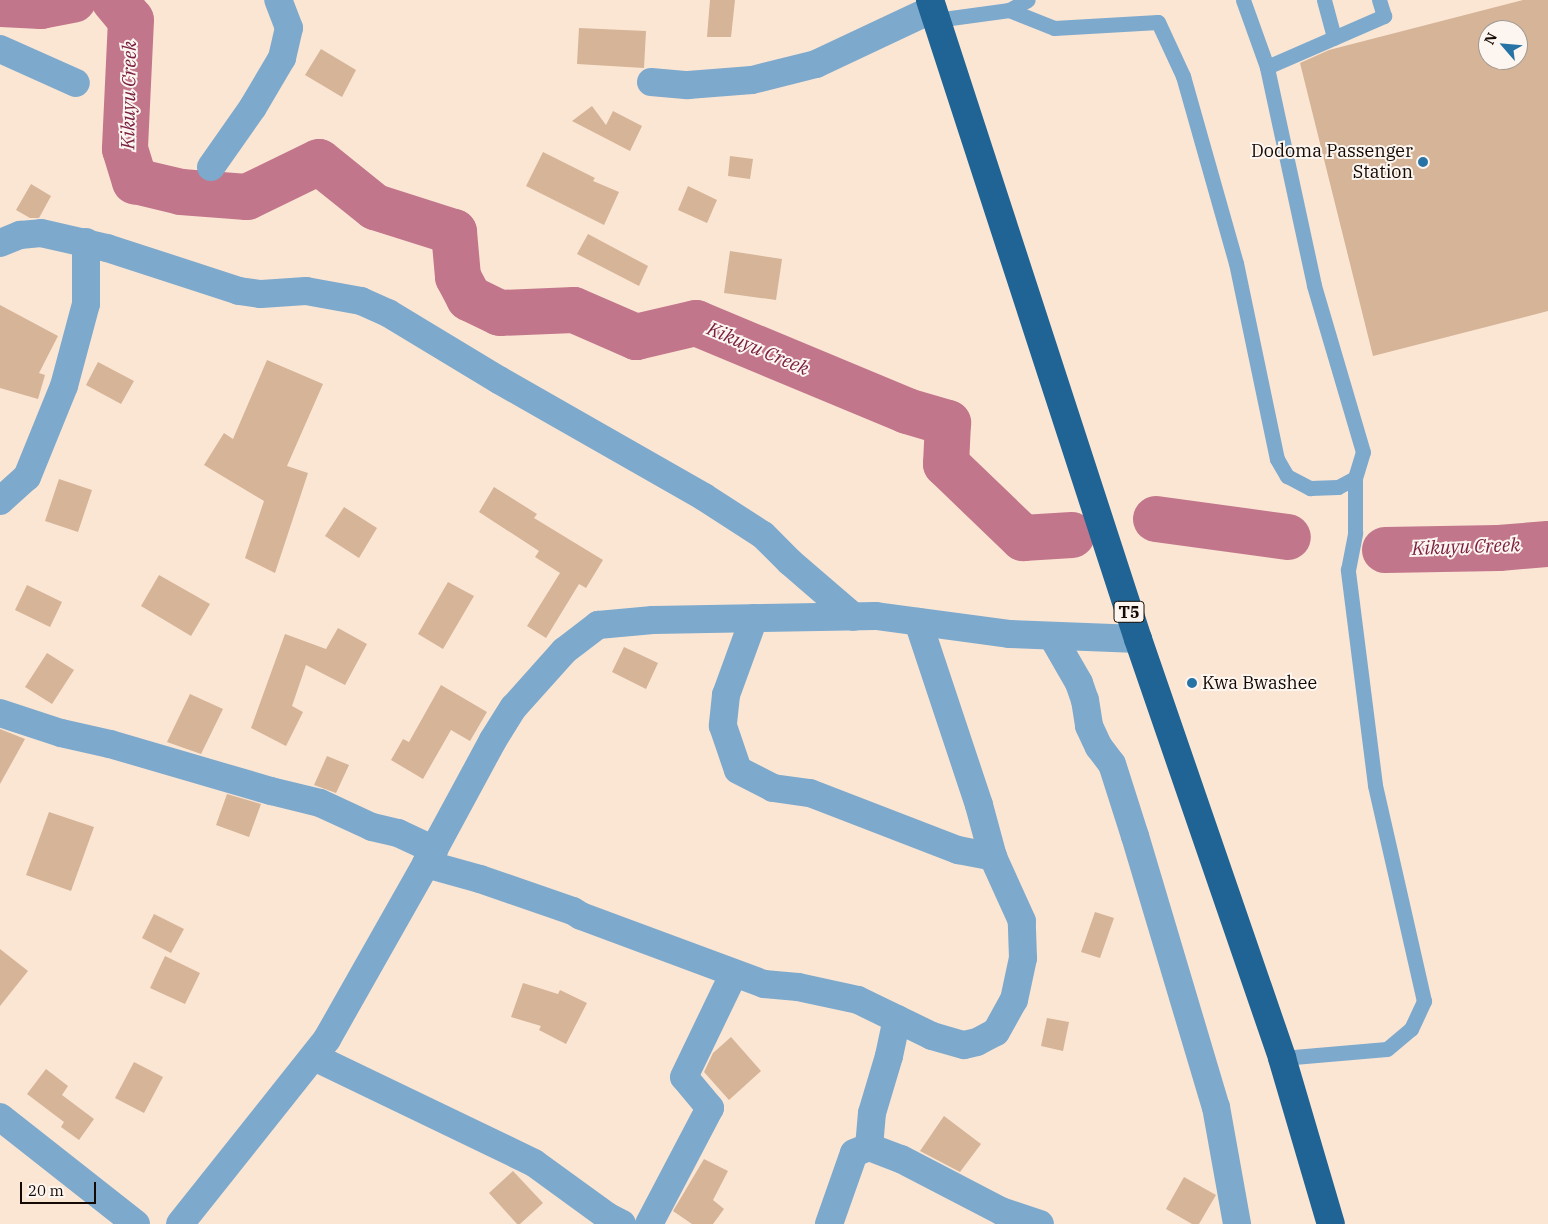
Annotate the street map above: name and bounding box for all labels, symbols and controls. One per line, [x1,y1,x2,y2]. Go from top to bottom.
north arrow [1478,20,1528,70]
text: N [1480,30,1501,48]
water label: Kikuyu Creek [117,41,141,149]
place label: Dodoma Passenger Station [1251,141,1413,183]
marker: Dodoma Passenger Station [1417,156,1429,168]
water label: Kikuyu Creek [704,317,812,381]
water label: Kikuyu Creek [1411,534,1521,560]
road number: T5 [1113,598,1145,626]
place label: Kwa Bwashee [1202,672,1317,694]
marker: Kwa Bwashee [1186,677,1198,689]
scale bar [22,1172,99,1204]
text: 20 m [28,1181,64,1200]

